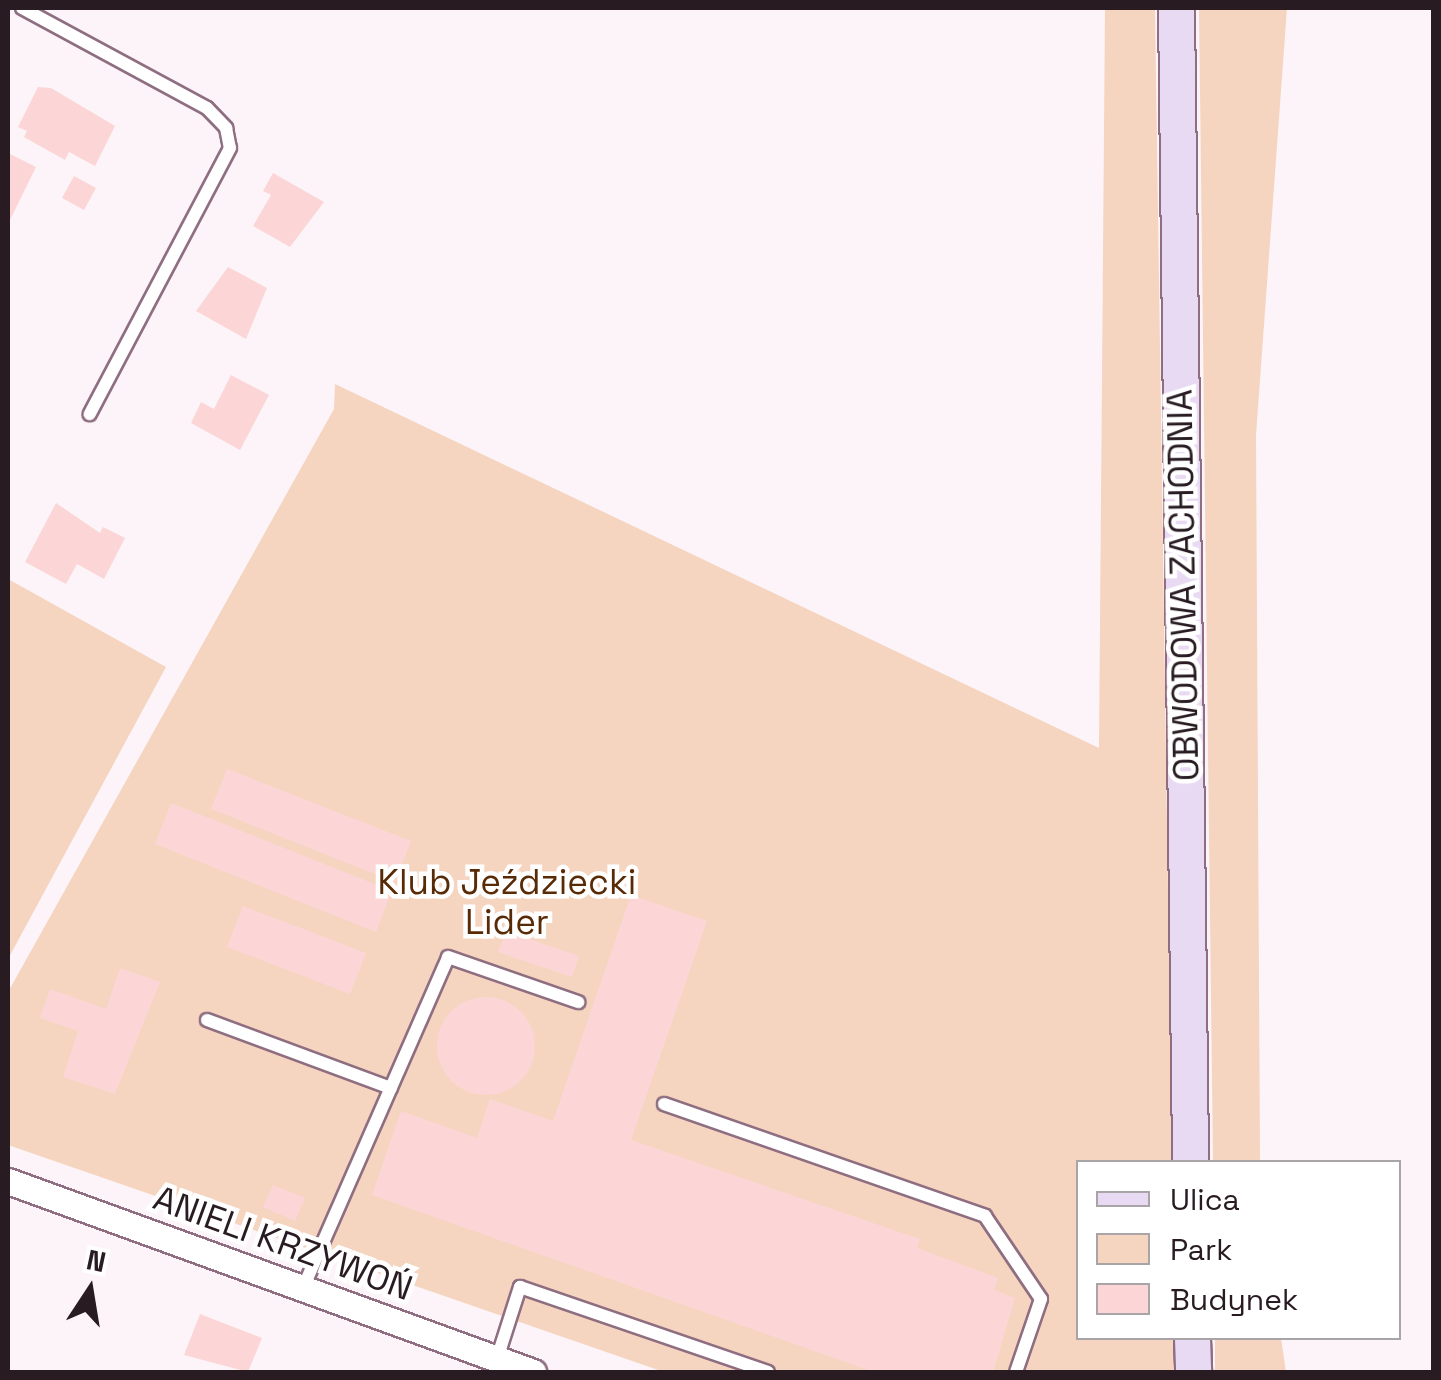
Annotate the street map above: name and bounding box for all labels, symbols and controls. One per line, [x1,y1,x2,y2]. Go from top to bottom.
street label: OBWODOWA ZACHODNIA [1159,388,1207,782]
park label: Klub Jeździecki Lider [378,861,636,943]
legend [1076,1160,1401,1340]
street label: ANIELI KRZYWOŃ [148,1177,418,1309]
text: Ulica [1170,1180,1240,1219]
text: Park [1170,1230,1232,1269]
north arrow [40,1240,140,1340]
text: N [83,1241,109,1280]
text: Budynek [1170,1280,1298,1319]

